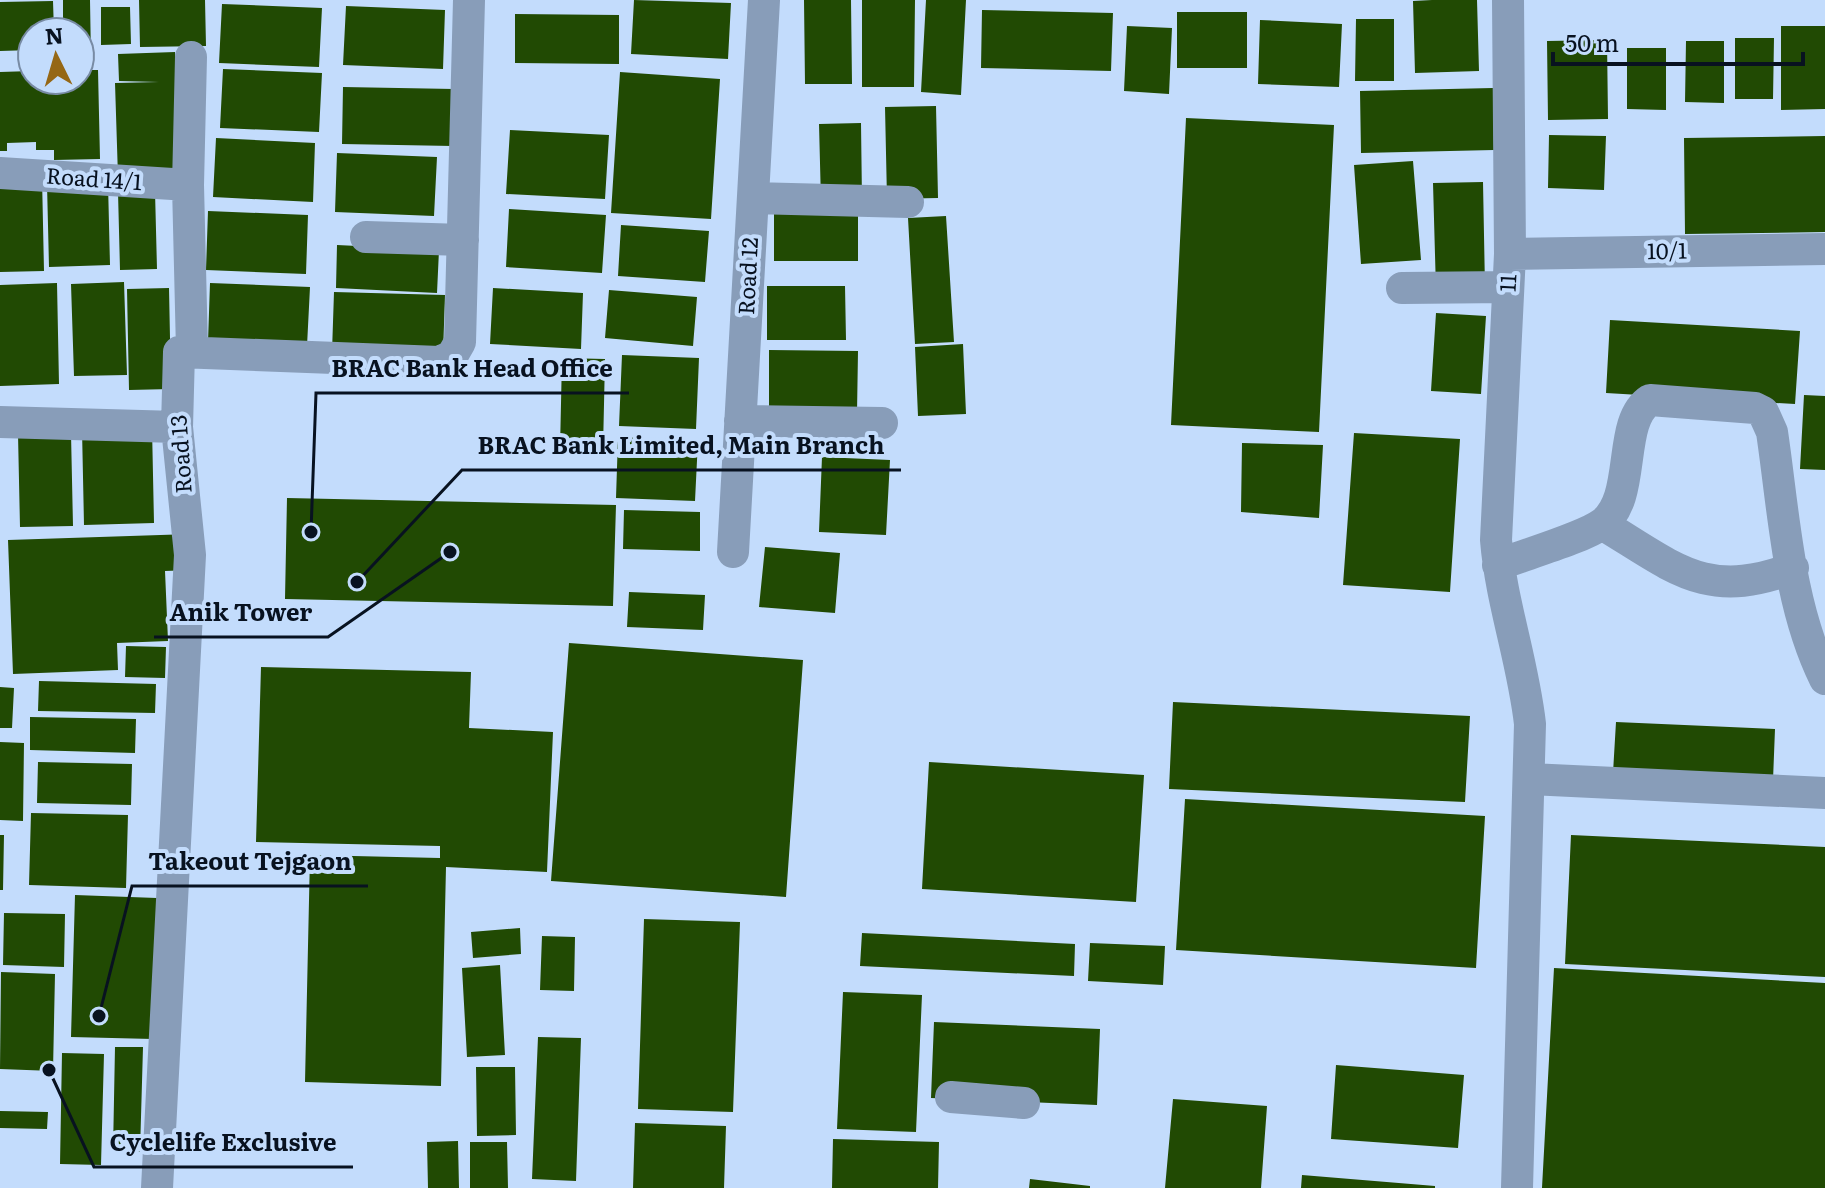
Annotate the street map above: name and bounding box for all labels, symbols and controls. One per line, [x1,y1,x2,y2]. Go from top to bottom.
north arrow [16,16,96,96]
scale bar [1553,16,1803,66]
text: N [43,17,65,52]
text: 50 m [1565,24,1619,59]
street label: Road 14/1 [45,158,143,197]
street label: 10/1 [1647,233,1687,266]
street label: Road 12 [728,236,765,316]
street label: 11 [1490,273,1523,293]
callout: BRAC Bank Head Office [316,345,629,393]
text: BRAC Bank Head Office [331,349,613,384]
street label: Road 13 [160,414,199,494]
callout: BRAC Bank Limited, Main Branch [462,422,901,470]
text: BRAC Bank Limited, Main Branch [477,426,885,461]
callout: Anik Tower [154,589,328,637]
text: Anik Tower [170,593,312,628]
callout: Takeout Tejgaon [132,838,368,886]
text: Takeout Tejgaon [148,842,352,877]
callout: Cyclelife Exclusive [94,1119,353,1167]
text: Cyclelife Exclusive [109,1123,337,1158]

